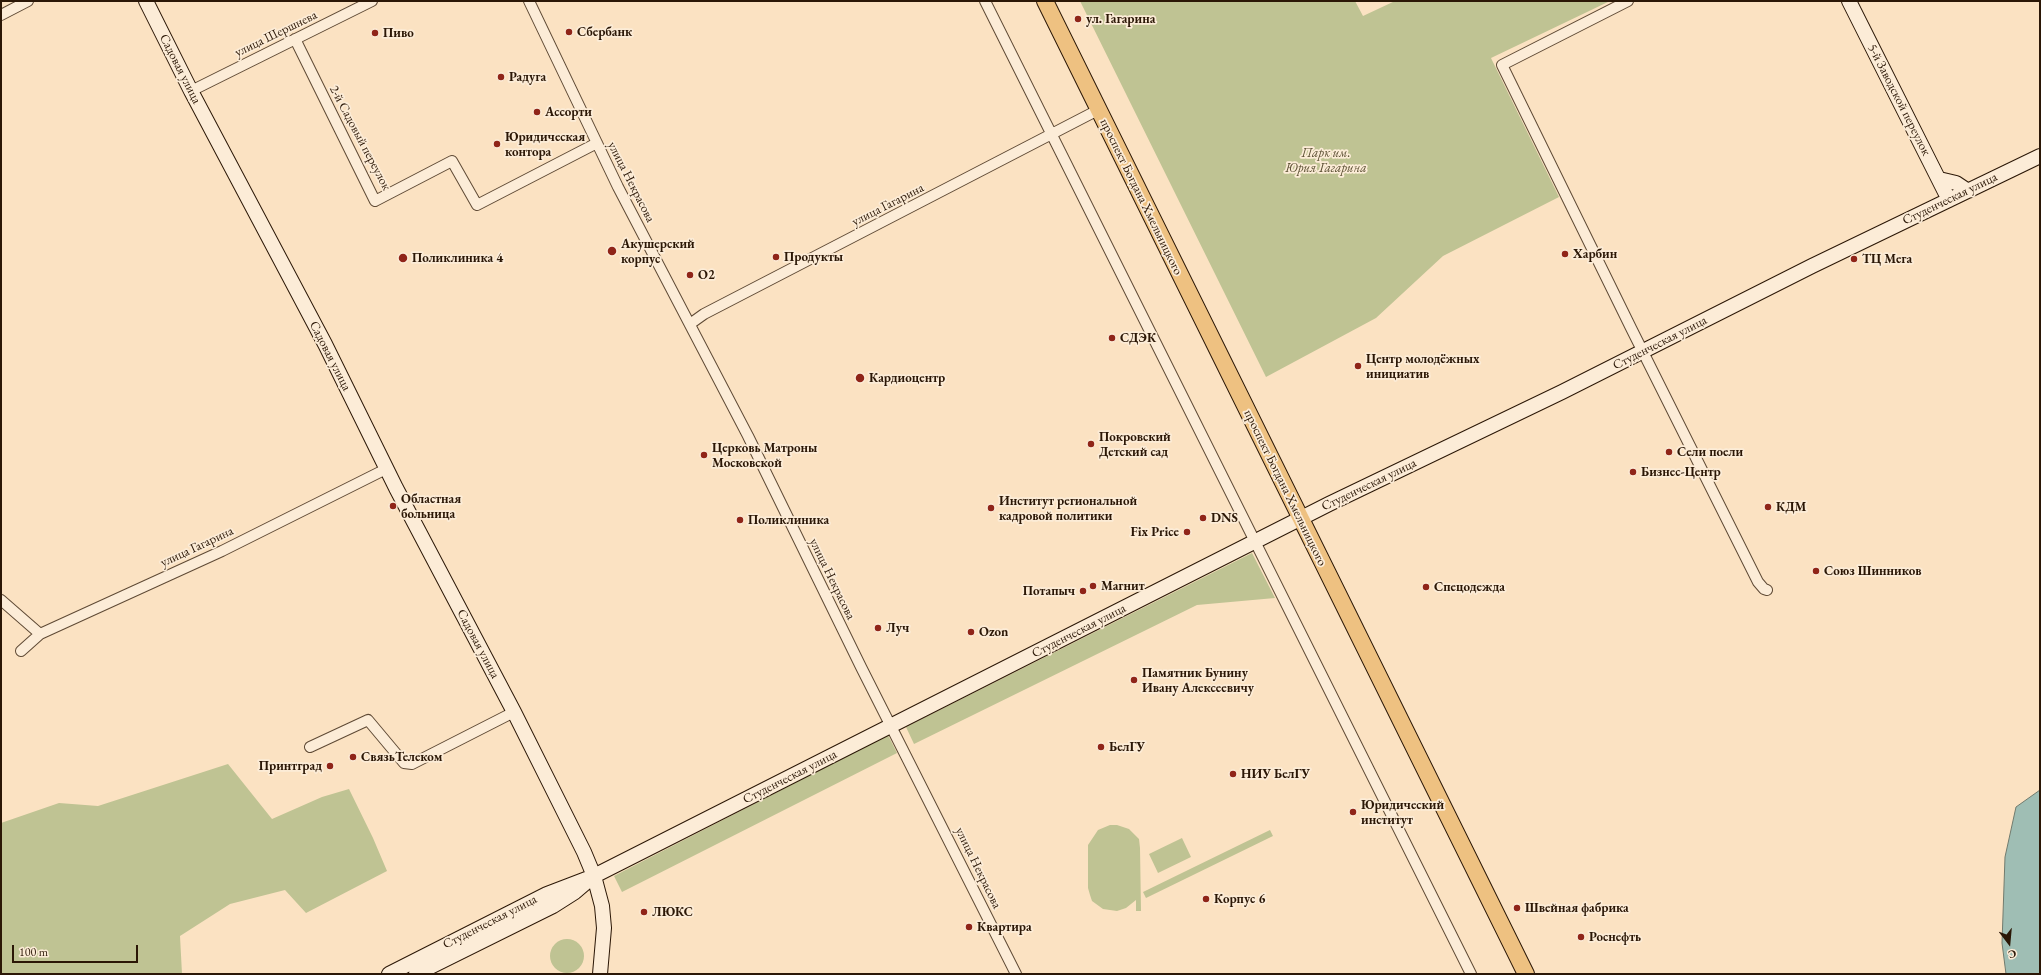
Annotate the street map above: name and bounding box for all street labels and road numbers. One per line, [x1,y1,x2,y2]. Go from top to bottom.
street label: улица Шершнева [232,7,320,61]
street label: Садовая улица [156,31,204,107]
street label: 5-й Заводской переулок [1864,42,1934,158]
street label: 2-й Садовый переулок [326,83,394,193]
street label: проспект Богдана Хмельницкого [1096,116,1186,278]
street label: улица Некрасова [604,139,658,225]
street label: Студенческая улица [1900,169,2000,229]
street label: улица Гагарина [849,180,927,230]
street label: Студенческая улица [1610,313,1710,373]
street label: Садовая улица [306,318,354,394]
street label: проспект Богдана Хмельницкого [1240,407,1330,569]
street label: Студенческая улица [1319,455,1419,515]
street label: улица Гагарина [158,523,236,571]
street label: улица Некрасова [806,536,858,622]
street label: Студенческая улица [1029,601,1129,661]
street label: Садовая улица [453,607,503,681]
street label: Студенческая улица [740,747,840,807]
street label: улица Некрасова [952,825,1004,911]
street label: Студенческая улица [440,892,540,952]

